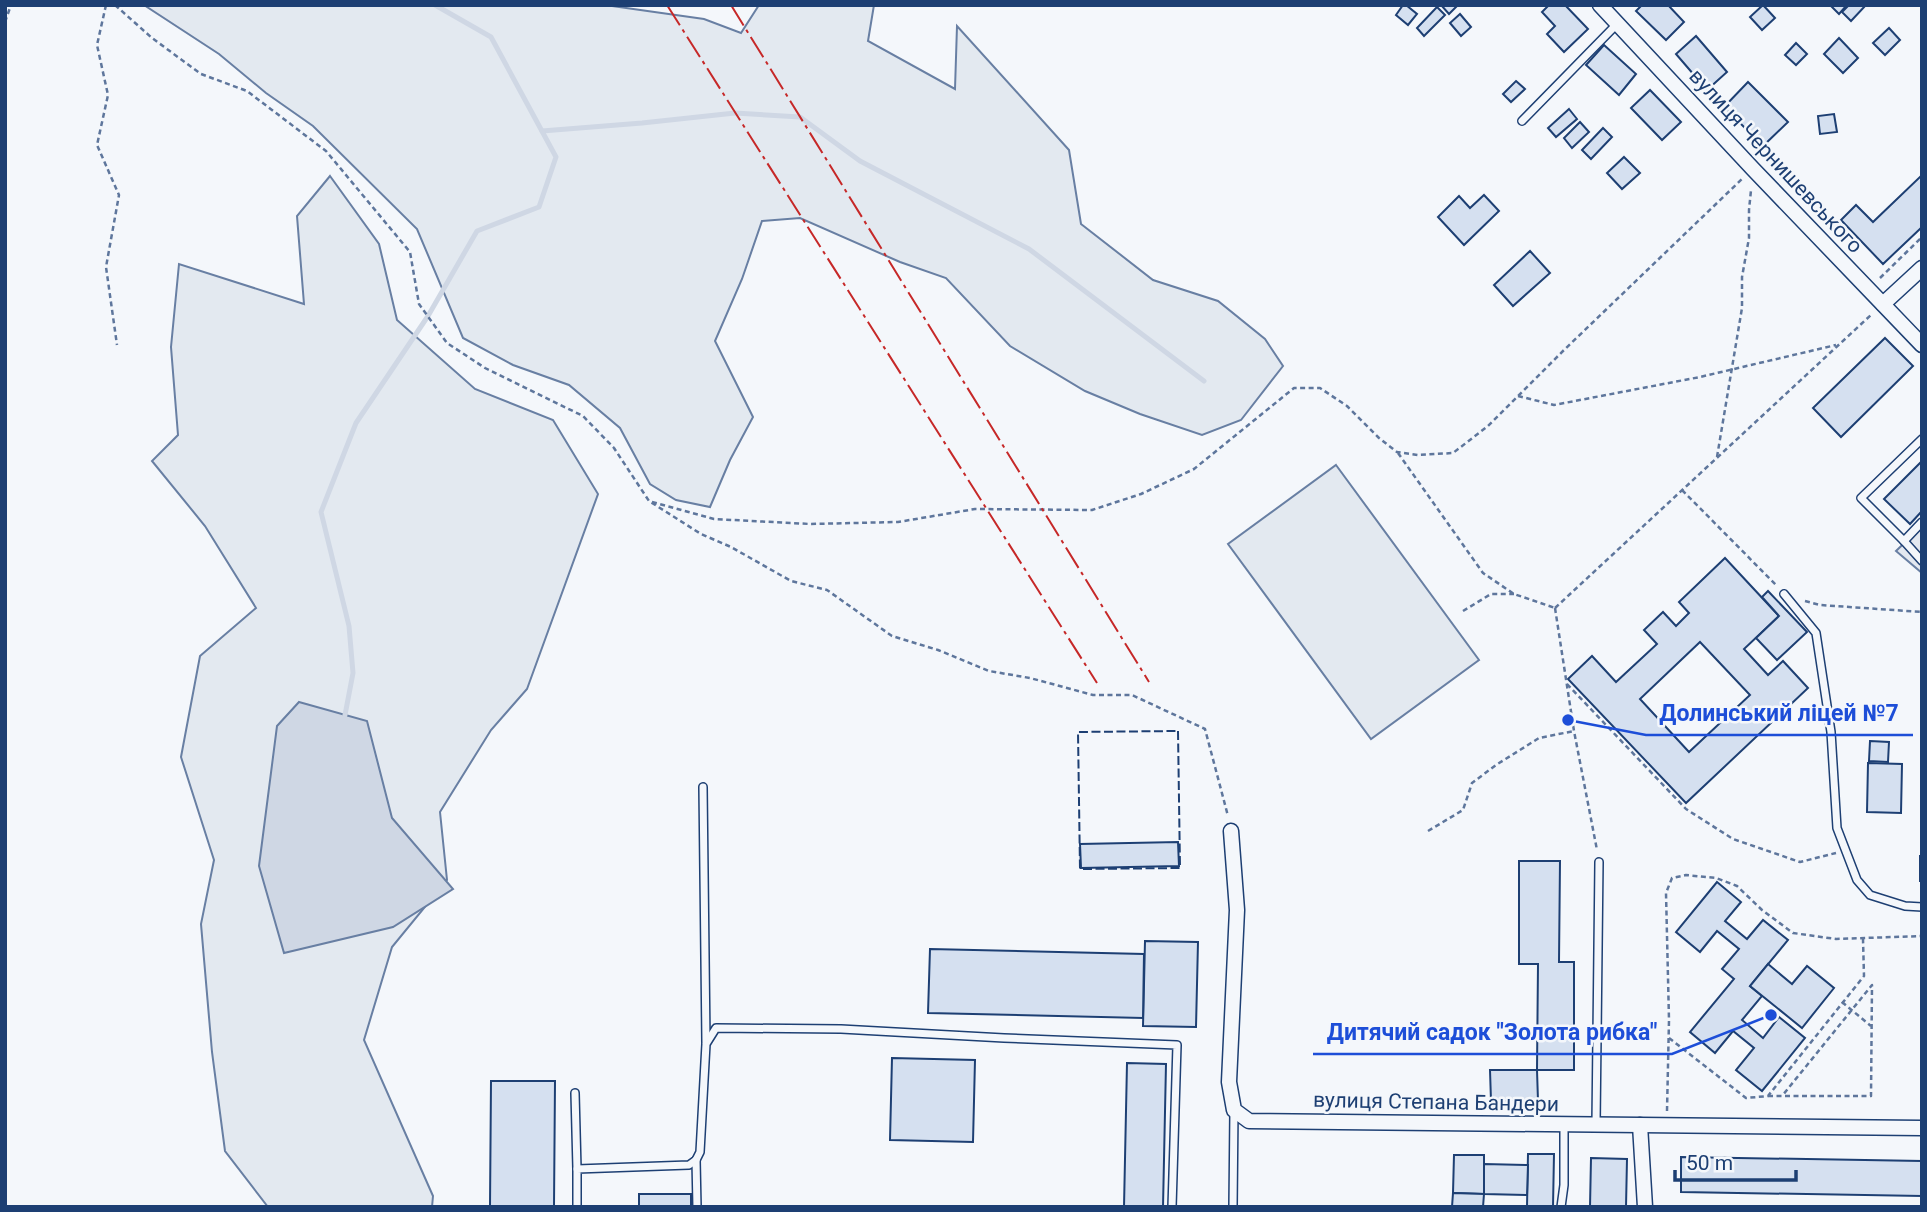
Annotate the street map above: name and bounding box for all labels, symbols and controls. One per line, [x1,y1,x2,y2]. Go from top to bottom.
street label: вулиця Чернишевського [1684,64,1868,258]
callout: Долинський ліцей №7 [1646,691,1913,735]
text: Долинський ліцей №7 [1659,700,1899,727]
callout: Дитячий садок "Золота рибка" [1313,1010,1672,1054]
text: Дитячий садок "Золота рибка" [1327,1019,1657,1046]
street label: вулиця Степана Бандери [1313,1088,1559,1116]
scale bar [1675,1138,1796,1182]
text: 50 m [1686,1151,1733,1175]

